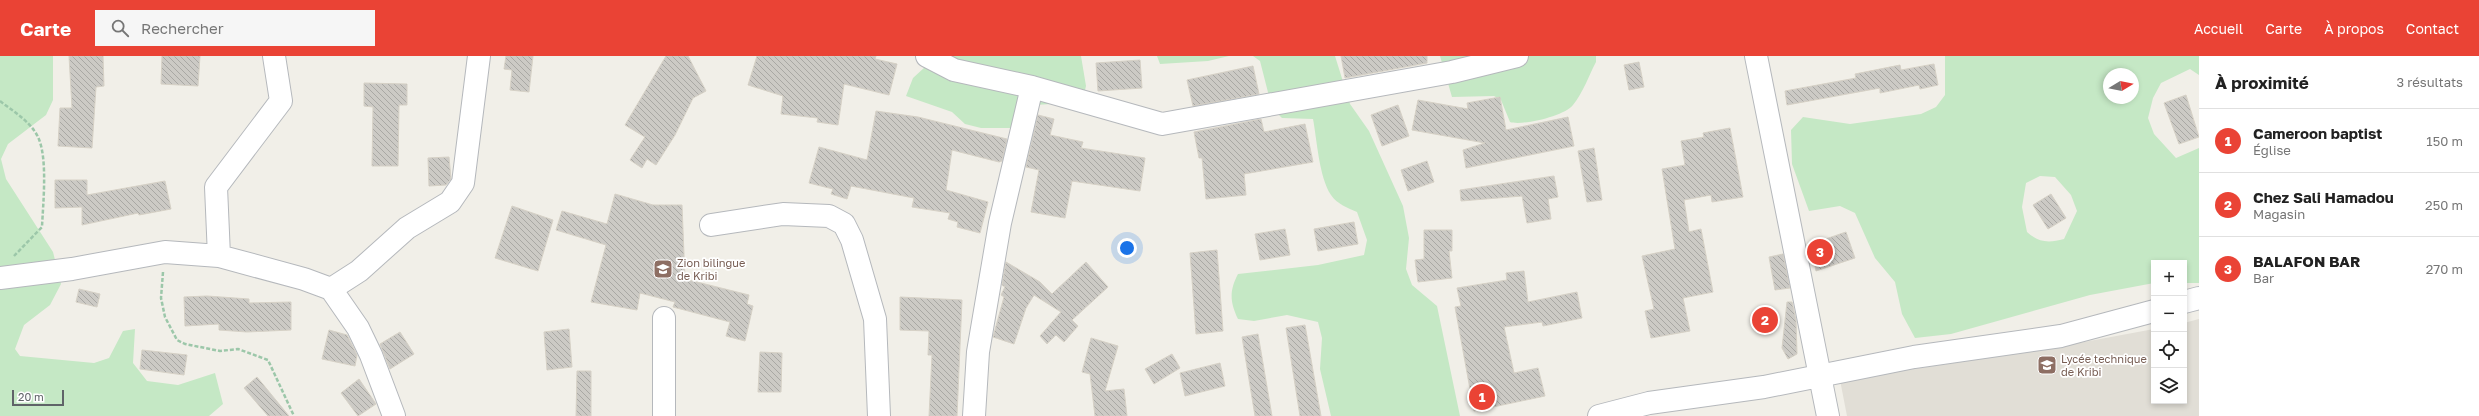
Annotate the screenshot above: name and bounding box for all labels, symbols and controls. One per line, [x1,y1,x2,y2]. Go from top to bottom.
search box [95,10,375,46]
text: Carte [20,17,71,40]
icon: search [109,17,131,39]
text: Rechercher [141,19,224,37]
text: Accueil [2194,20,2243,37]
text: Carte [2265,20,2302,37]
text: À propos [2324,20,2384,37]
text: Contact [2406,20,2459,37]
north arrow [2103,68,2139,104]
text: À proximité [2215,72,2309,93]
text: 3 résultats [2397,74,2463,90]
text: Cameroon baptist [2253,124,2382,142]
text: 1 [2225,133,2231,149]
text: 150 m [2426,133,2463,149]
text: Église [2253,142,2291,158]
text: Chez Sali Hamadou [2253,188,2394,206]
text: 2 [2224,197,2232,213]
text: 250 m [2425,197,2463,213]
text: Magasin [2253,206,2305,222]
pin: 3 [1807,237,1833,267]
your location [1117,238,1137,258]
text: BALAFON BAR [2253,252,2360,270]
place label: Zion bilingue de Kribi [677,256,745,282]
school or university icon: Zion bilingue de Kribi [652,258,674,280]
map controls [2151,260,2187,404]
button: + [2151,260,2187,296]
text: 3 [2224,261,2232,277]
text: 270 m [2426,261,2463,277]
text: Bar [2253,270,2274,286]
button: − [2151,296,2187,332]
pin: 2 [1752,305,1778,335]
button: locate [2151,332,2187,368]
place label: Lycée technique de Kribi [2061,352,2147,378]
school or university icon: Lycée technique de Kribi [2036,354,2058,376]
button: layers [2151,368,2187,404]
pin: 1 [1469,382,1495,412]
scale bar [12,388,64,407]
text: 20 m [18,390,44,403]

